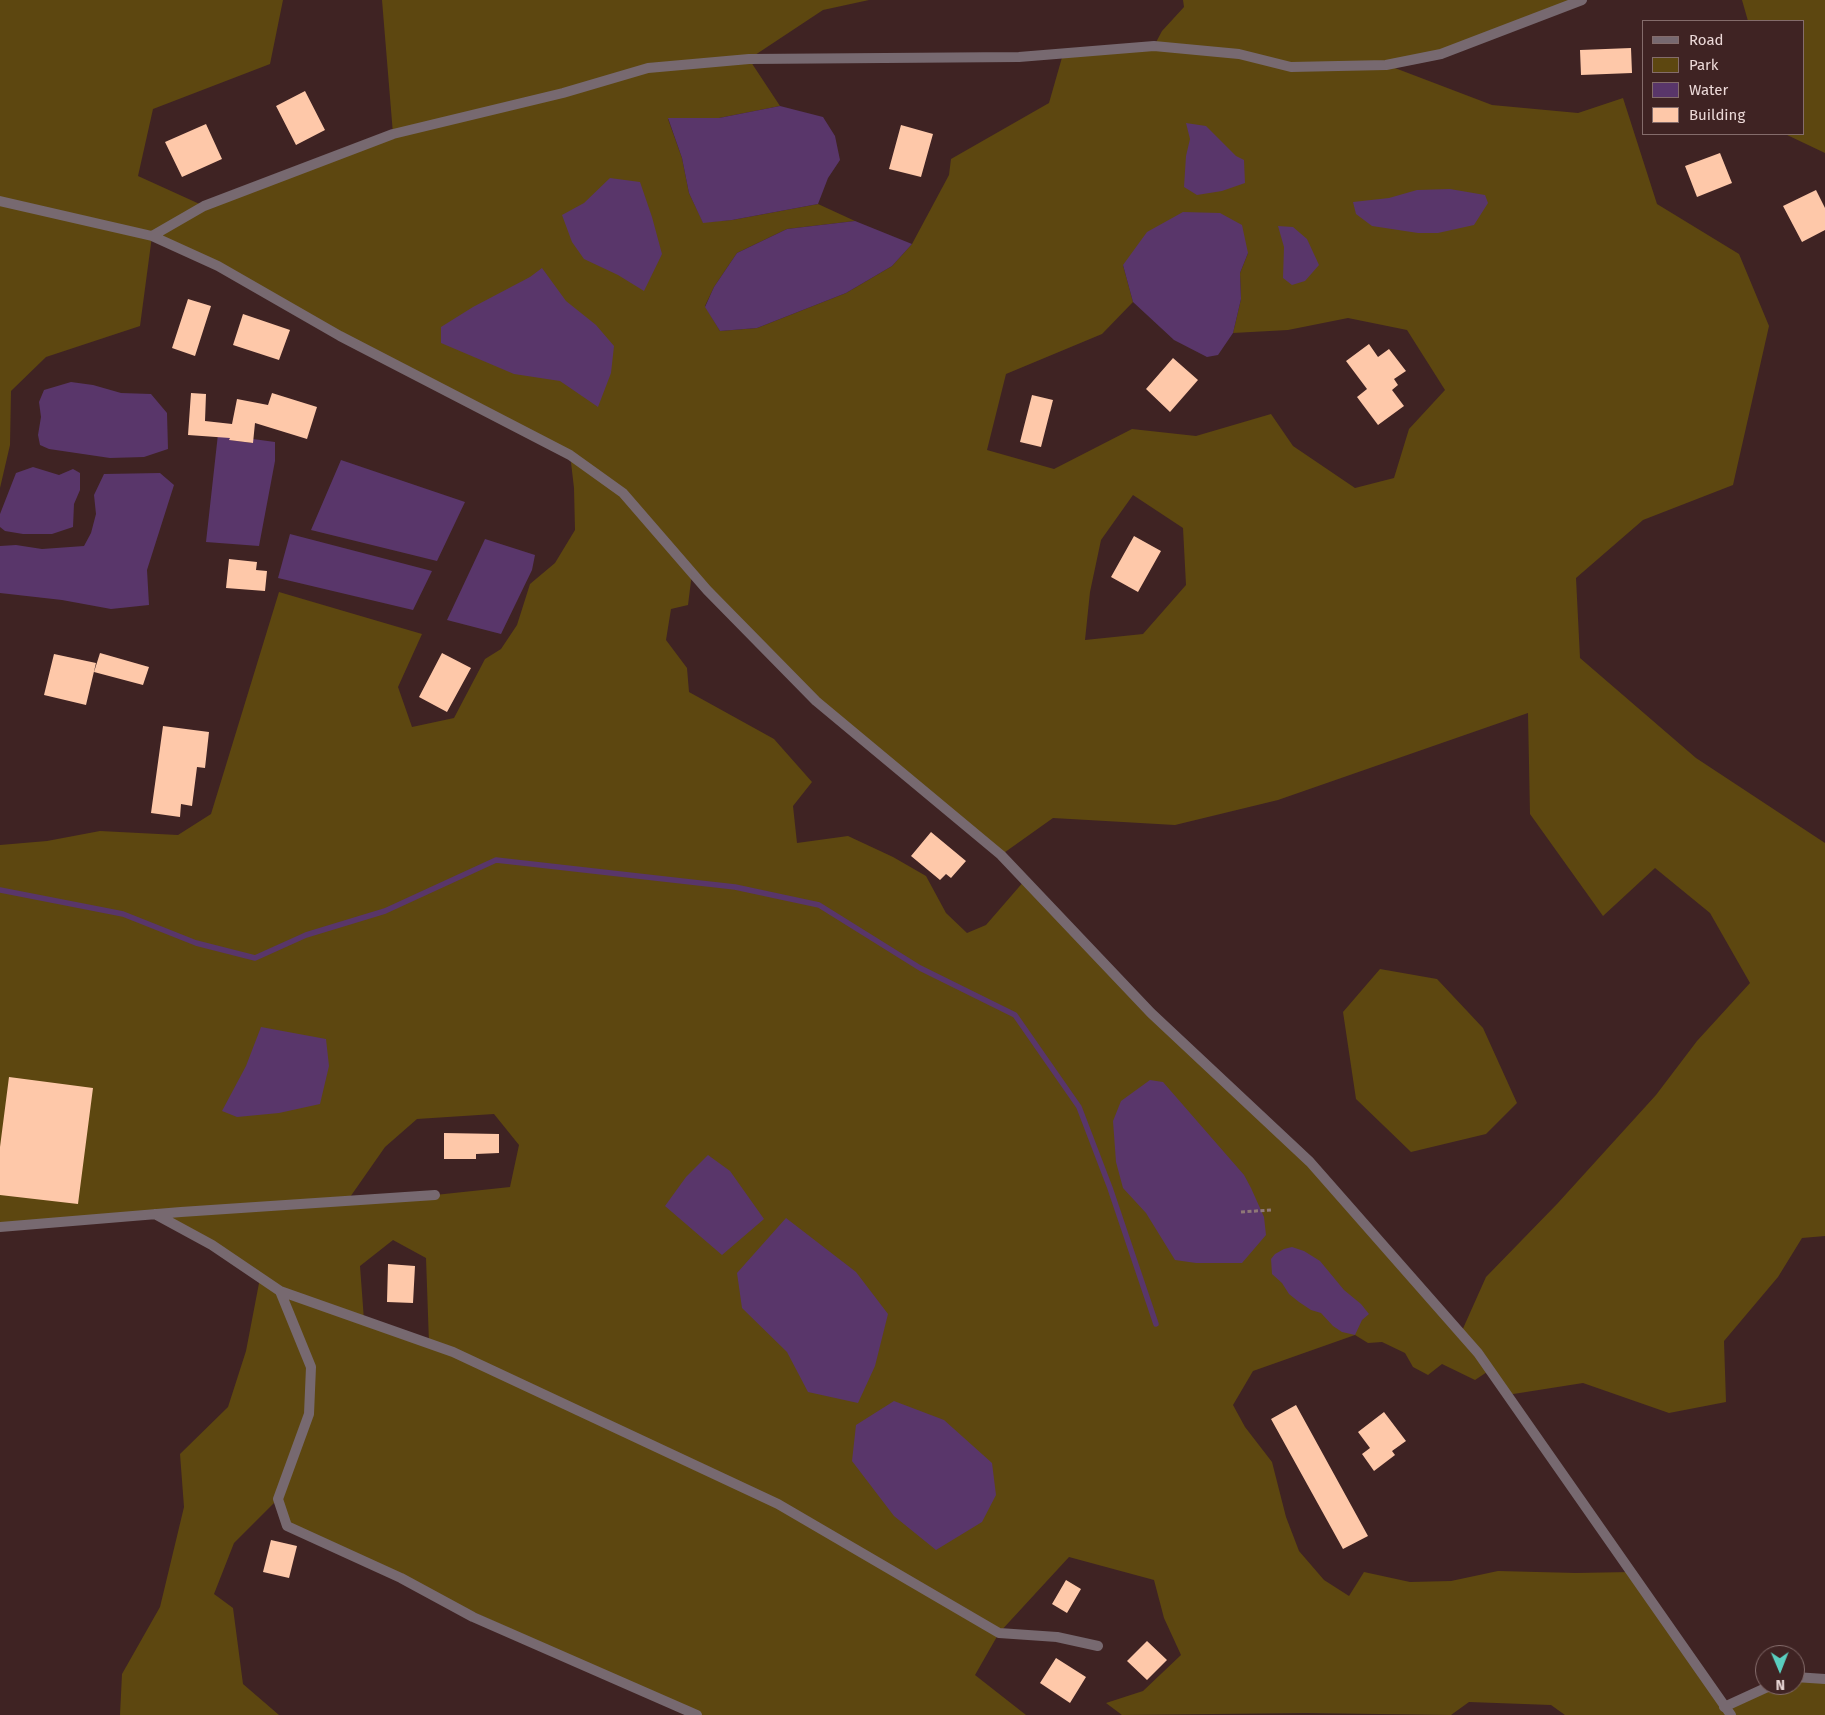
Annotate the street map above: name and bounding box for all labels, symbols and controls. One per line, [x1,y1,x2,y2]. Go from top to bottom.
legend [1642,20,1805,135]
text: Road [1689,31,1724,49]
text: Park [1689,56,1719,74]
text: Water [1689,81,1728,99]
text: Building [1689,106,1745,124]
north arrow [1755,1645,1805,1695]
text: N [1775,1676,1785,1693]

